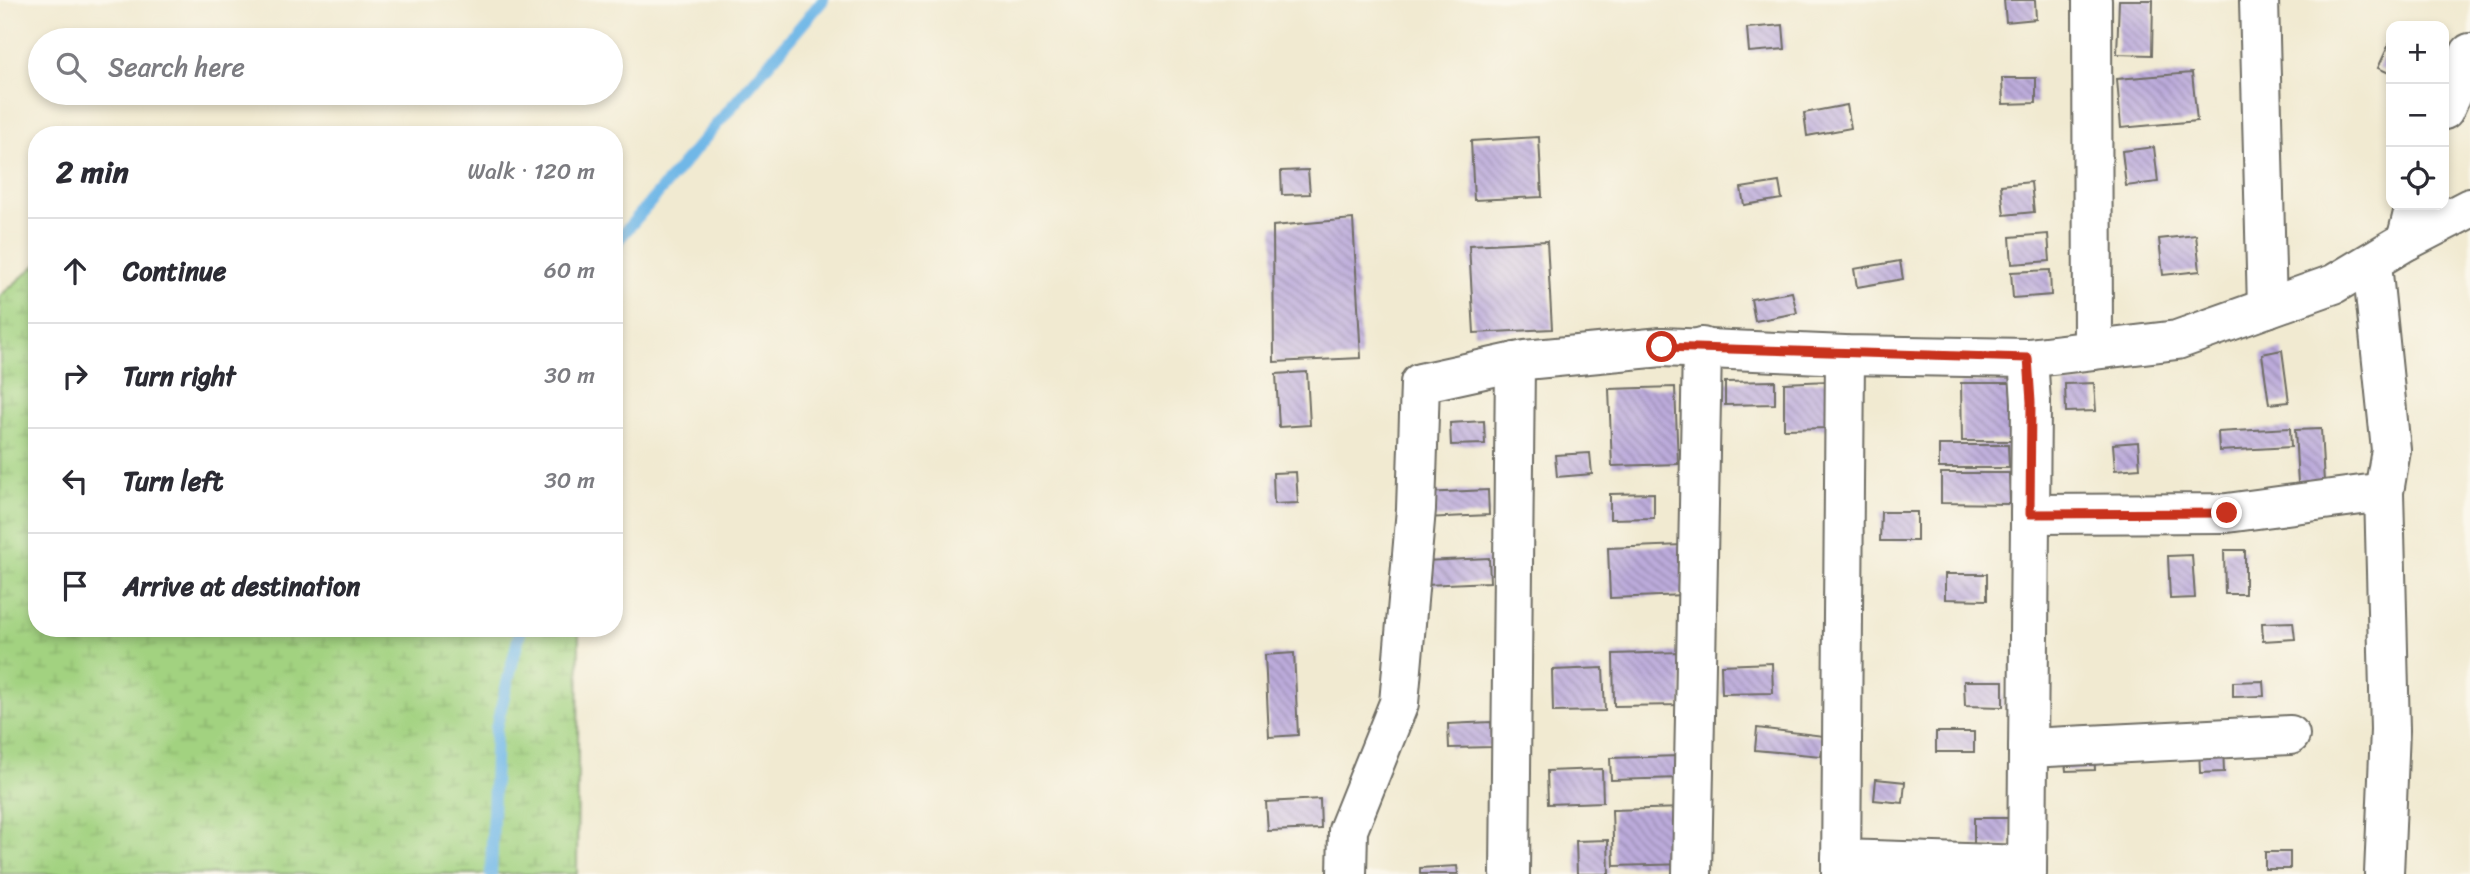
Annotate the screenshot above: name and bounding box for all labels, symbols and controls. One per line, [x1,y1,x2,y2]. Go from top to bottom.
map controls [2386,21,2449,210]
button: + [2386,21,2449,84]
search box [28,28,623,105]
text: Search here [108,44,245,90]
icon: search [52,48,90,86]
button: − [2386,84,2449,147]
text: 2 min [56,145,129,199]
button: locate [2386,147,2449,210]
text: Walk · 120 m [468,151,595,192]
text: Continue [123,248,226,294]
text: 60 m [544,250,595,291]
icon: ahead [56,252,94,290]
route start [1646,331,1677,362]
text: Turn right [123,353,236,399]
text: 30 m [544,355,595,396]
icon: right [56,357,94,395]
text: Turn left [123,458,223,504]
text: 30 m [544,460,595,501]
icon: left [56,462,94,500]
route end [2211,497,2242,528]
text: Arrive at destination [123,563,360,609]
icon: arrive [56,567,94,605]

